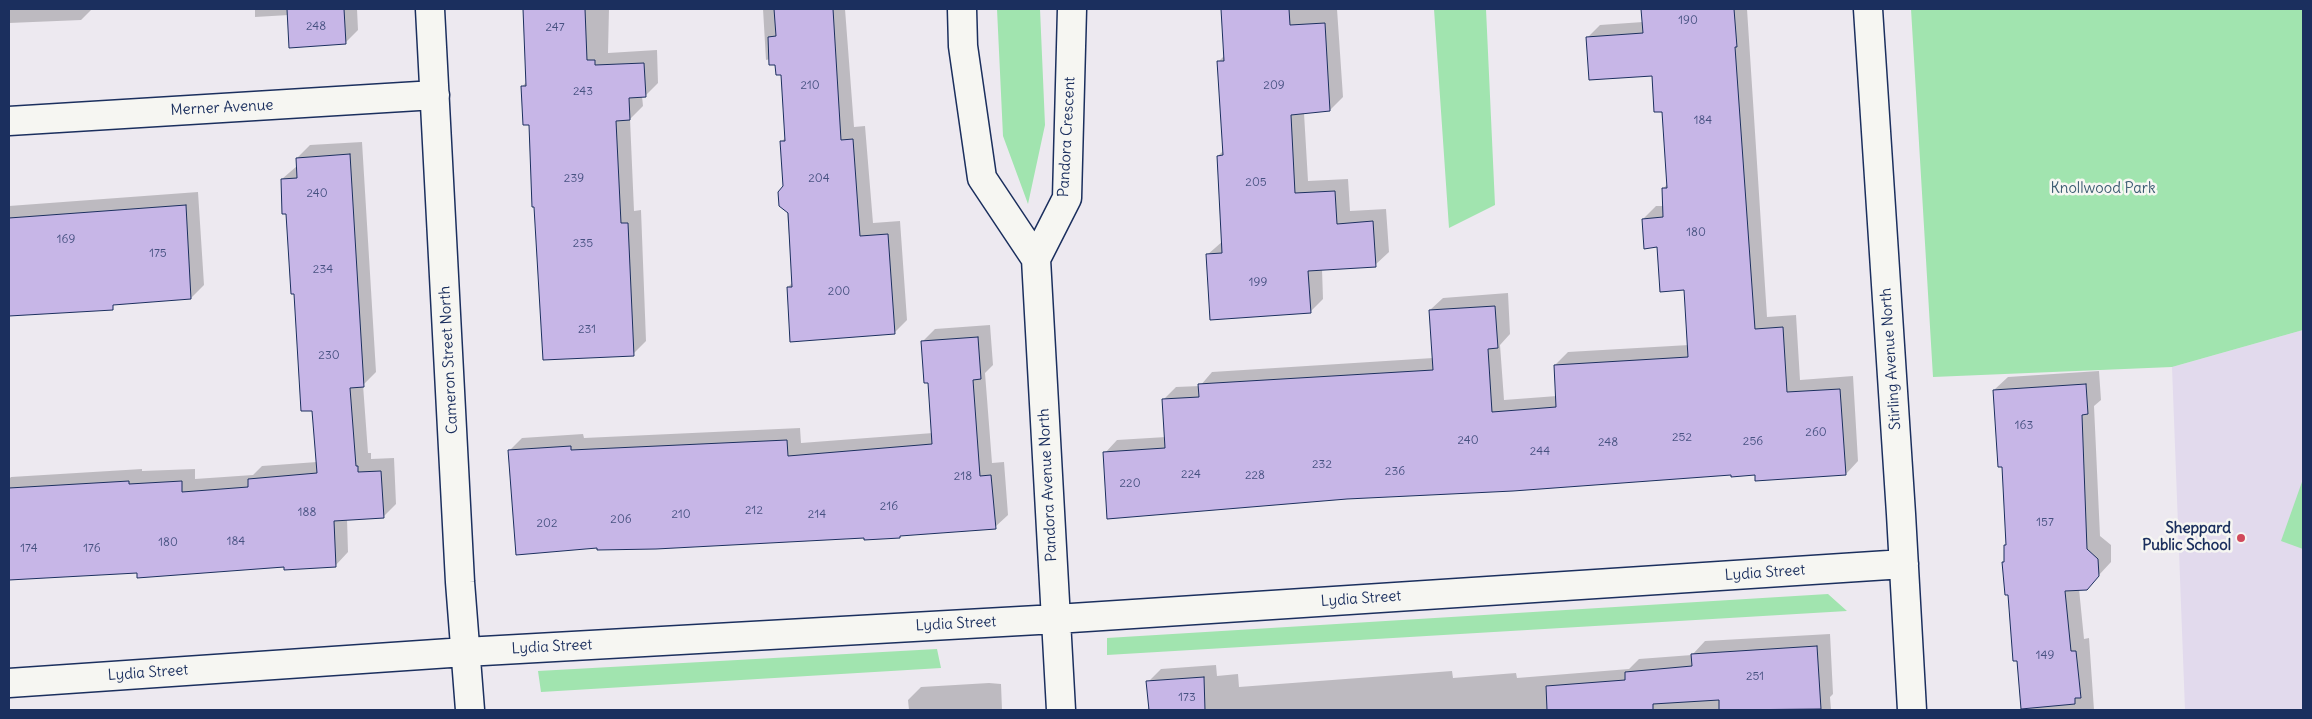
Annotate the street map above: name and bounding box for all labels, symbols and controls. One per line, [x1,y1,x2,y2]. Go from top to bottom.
house number: 190 [1678,14,1698,28]
house number: 248 [306,20,326,34]
house number: 247 [545,21,565,35]
street label: Pandora Crescent [1055,76,1079,198]
house number: 210 [800,79,820,93]
house number: 209 [1263,79,1285,93]
house number: 243 [573,85,593,99]
street label: Merner Avenue [170,96,274,120]
house number: 184 [1694,114,1712,128]
house number: 239 [564,172,584,186]
house number: 204 [808,172,830,186]
house number: 205 [1245,176,1267,190]
park label: Knollwood Park [2050,180,2156,198]
house number: 240 [306,187,328,201]
house number: 180 [1686,226,1706,240]
house number: 169 [57,233,75,247]
house number: 235 [573,237,593,251]
house number: 175 [149,247,167,261]
house number: 234 [313,263,333,277]
house number: 199 [1249,276,1267,290]
street label: Cameron Street North [436,285,462,435]
house number: 200 [828,285,850,299]
street label: Stirling Avenue North [1877,287,1905,431]
house number: 231 [578,323,596,337]
house number: 230 [318,349,340,363]
street label: Pandora Avenue North [1035,408,1061,562]
house number: 163 [2015,419,2033,433]
house number: 260 [1805,426,1827,440]
house number: 252 [1672,431,1692,445]
house number: 240 [1457,434,1479,448]
house number: 256 [1743,435,1763,449]
house number: 248 [1598,436,1618,450]
house number: 244 [1530,445,1550,459]
house number: 232 [1312,458,1332,472]
house number: 236 [1385,465,1405,479]
house number: 224 [1181,468,1201,482]
house number: 228 [1245,469,1265,483]
house number: 218 [954,470,972,484]
house number: 220 [1119,477,1141,491]
house number: 216 [880,500,898,514]
house number: 212 [745,504,763,518]
house number: 188 [298,506,316,520]
house number: 210 [671,508,691,522]
house number: 214 [808,508,826,522]
house number: 206 [610,513,632,527]
house number: 157 [2036,516,2054,530]
house number: 202 [536,517,558,531]
place label: Sheppard Public School [2142,520,2231,555]
marker: Sheppard Public School [2235,532,2247,544]
house number: 184 [227,535,245,549]
house number: 180 [158,536,178,550]
house number: 174 [20,542,38,556]
house number: 176 [83,542,101,556]
street label: Lydia Street [1724,561,1806,585]
street label: Lydia Street [1320,587,1402,611]
street label: Lydia Street [915,613,997,635]
street label: Lydia Street [511,636,593,658]
house number: 149 [2036,649,2054,663]
street label: Lydia Street [107,661,189,685]
house number: 251 [1746,670,1764,684]
house number: 173 [1178,691,1196,705]

